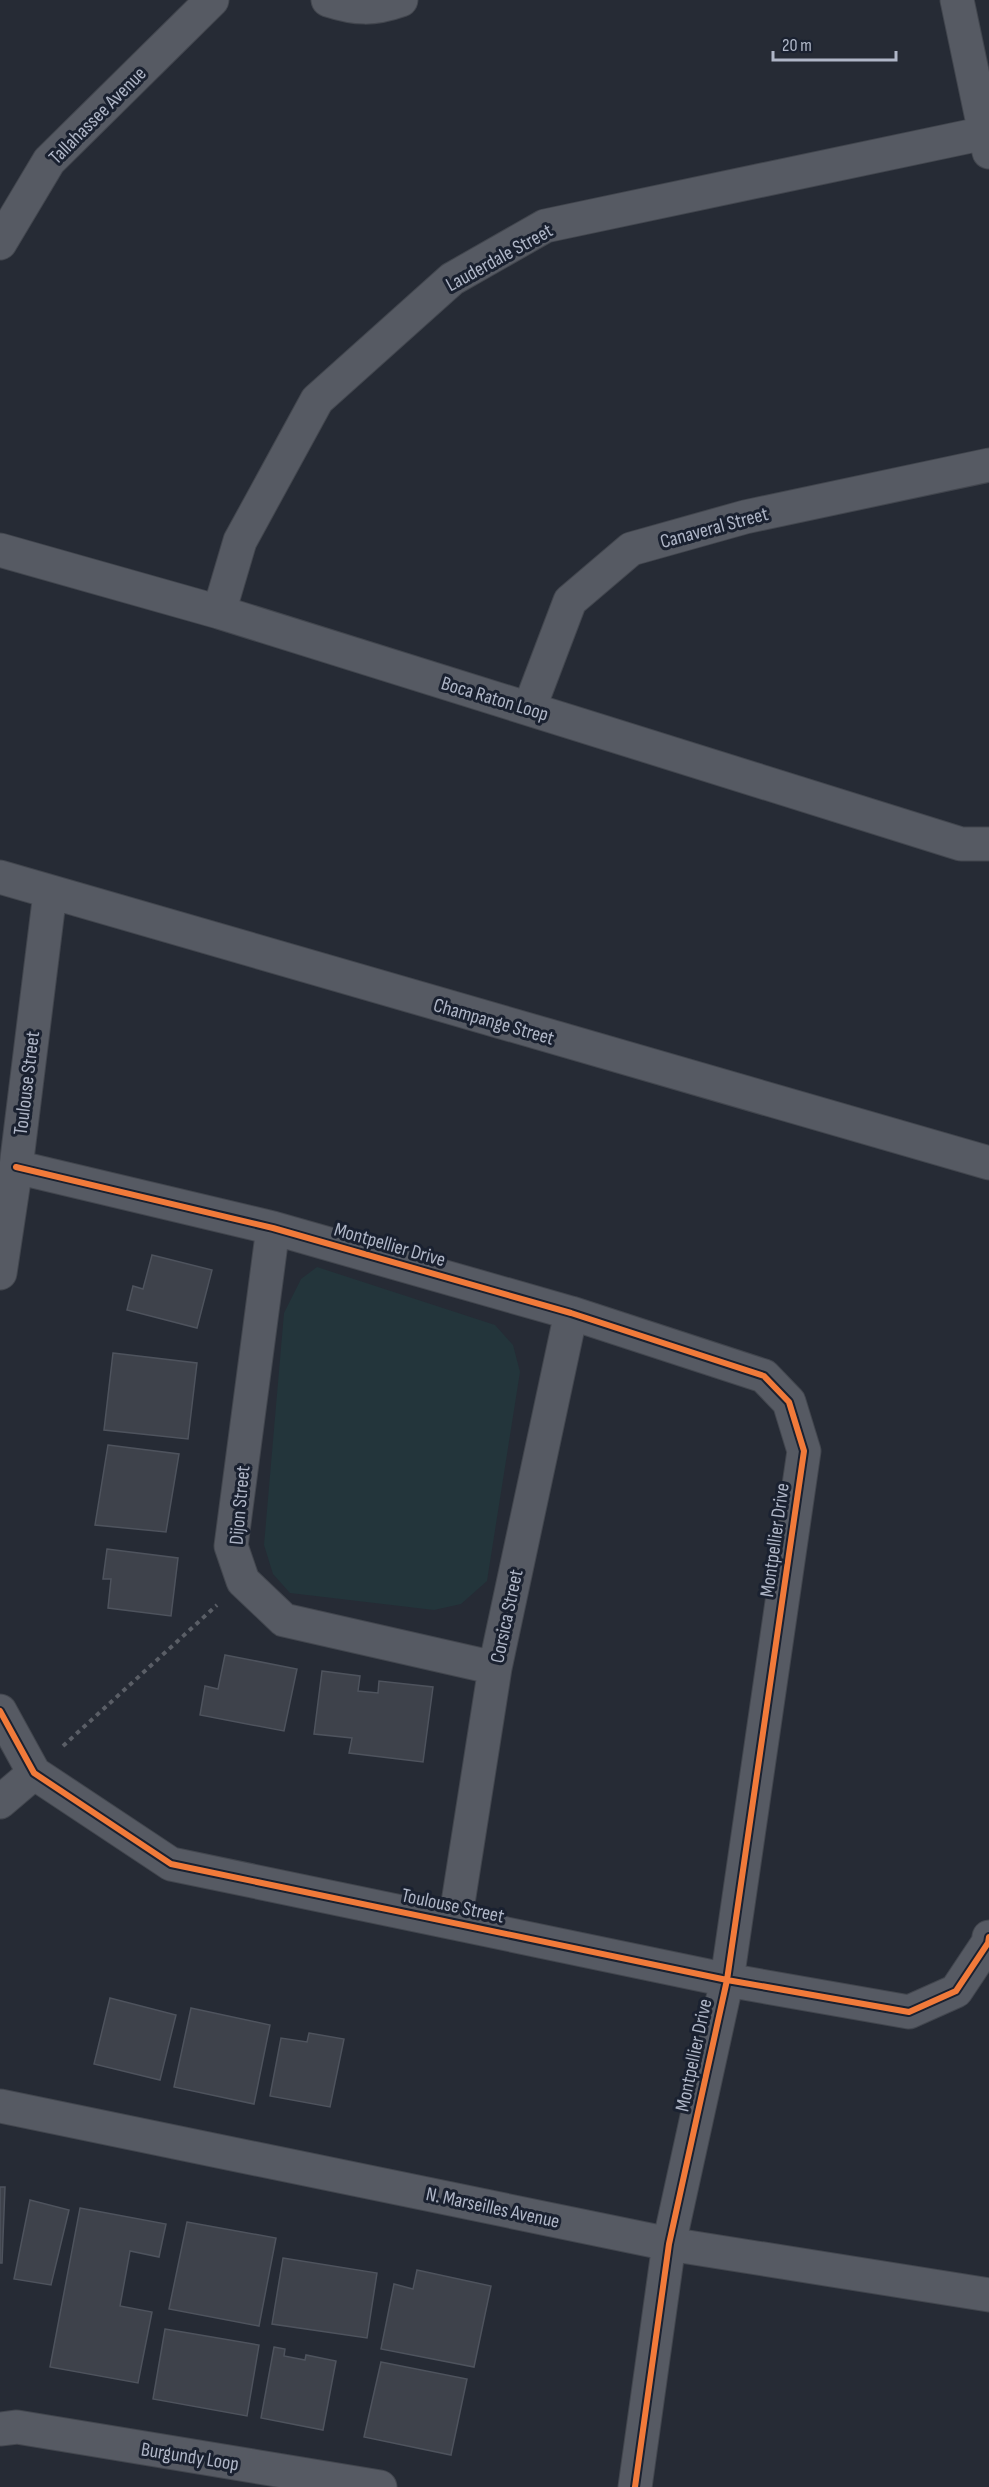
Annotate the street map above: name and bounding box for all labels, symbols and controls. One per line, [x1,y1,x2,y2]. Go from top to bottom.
scale bar [773,24,896,62]
text: 20 m [782,35,812,56]
street label: Tallahassee Avenue [44,62,152,170]
street label: Lauderdale Street [442,219,557,297]
street label: Canaveral Street [658,502,771,554]
street label: Boca Raton Loop [438,671,551,727]
street label: Champange Street [431,993,557,1051]
street label: Toulouse Street [9,1030,45,1136]
street label: Montpellier Drive [331,1218,448,1272]
street label: Dijon Street [225,1464,255,1546]
street label: Montpellier Drive [755,1482,795,1599]
street label: Corsica Street [485,1567,529,1665]
street label: Toulouse Street [399,1883,506,1929]
street label: Montpellier Drive [670,1997,718,2114]
street label: N. Marseilles Avenue [424,2182,562,2234]
street label: Burgundy Loop [139,2437,240,2477]

